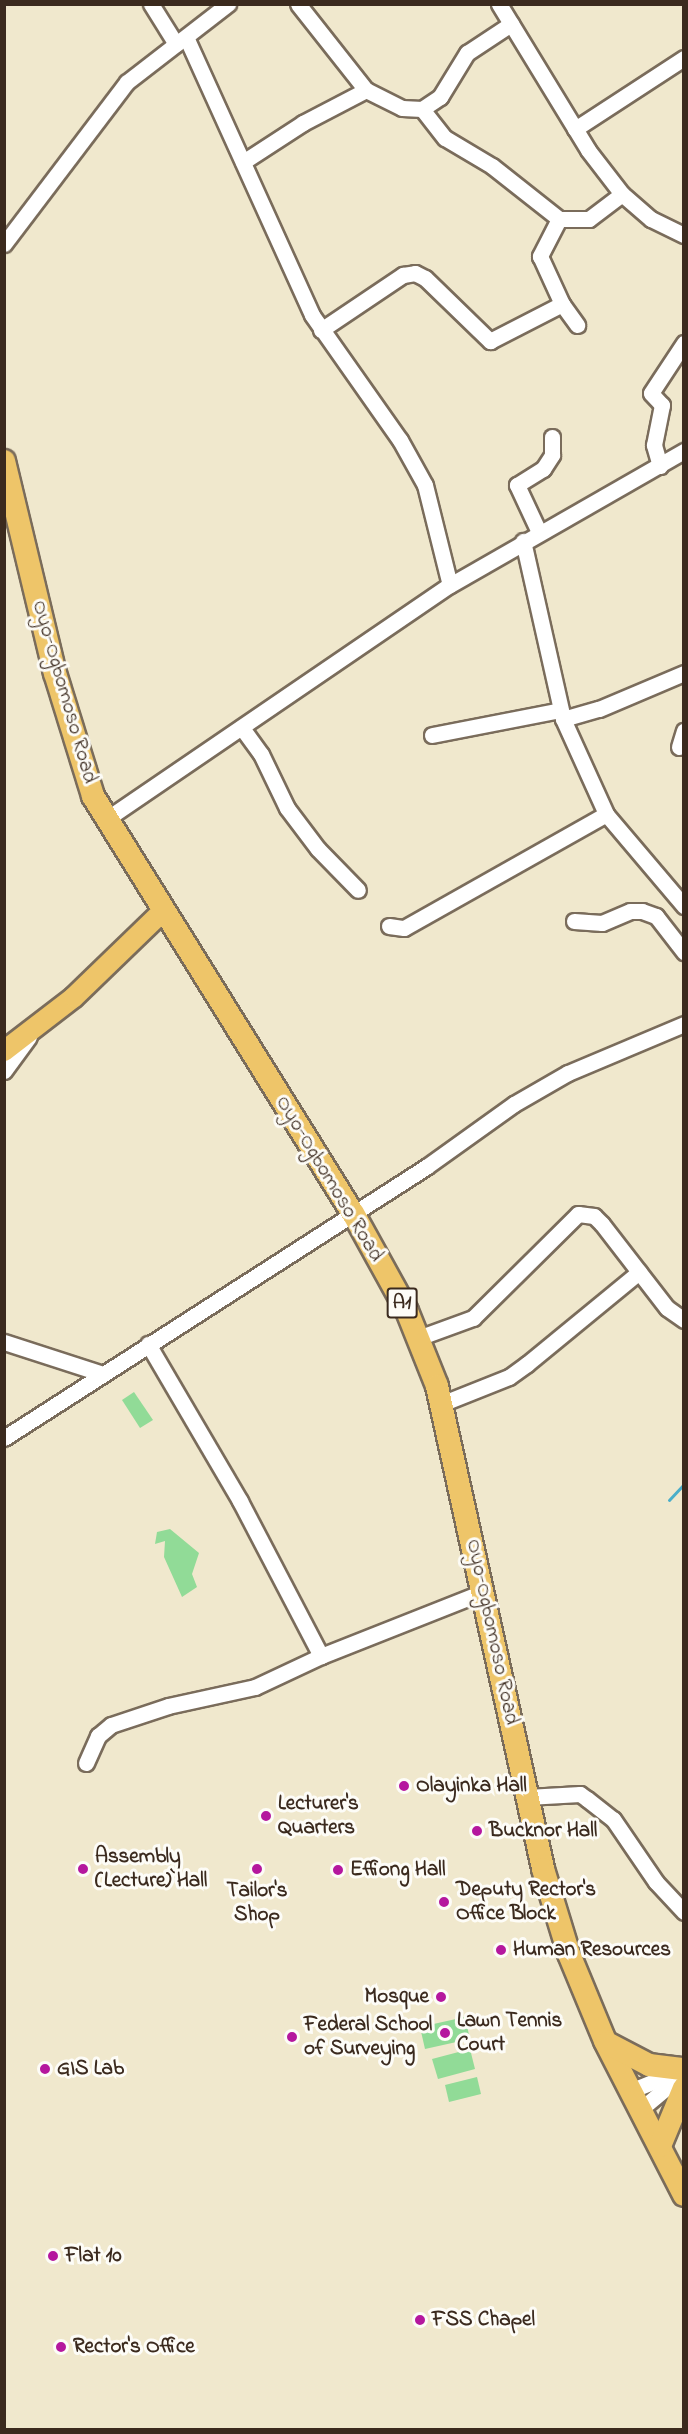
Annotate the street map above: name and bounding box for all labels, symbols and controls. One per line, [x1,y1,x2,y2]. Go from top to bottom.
street label: Oyo-Ogbomoso Road [26,598,102,786]
street label: Oyo-Ogbomoso Road [270,1091,388,1267]
road number: A1 [386,1286,418,1320]
street label: Oyo-Ogbomoso Road [460,1537,524,1727]
place label: Olayinka Hall [416,1773,527,1799]
marker: Olayinka Hall [397,1779,411,1793]
place label: Lecturer's Quarters [278,1791,359,1841]
marker: Lecturer's Quarters [259,1809,273,1823]
place label: Bucknor Hall [489,1818,597,1844]
marker: Bucknor Hall [470,1824,484,1838]
place label: Assembly (Lecture) Hall [95,1844,207,1894]
place label: Effiong Hall [350,1857,445,1883]
marker: Assembly (Lecture) Hall [76,1862,90,1876]
marker: Tailor's Shop [250,1862,264,1876]
marker: Effiong Hall [331,1863,345,1877]
place label: Deputy Rector's Office Block [456,1877,596,1927]
place label: Tailor's Shop [227,1878,287,1928]
marker: Deputy Rector's Office Block [437,1895,451,1909]
place label: Human Resources [513,1937,671,1963]
marker: Human Resources [494,1943,508,1957]
place label: Mosque [365,1984,429,2010]
marker: Mosque [434,1990,448,2004]
place label: Lawn Tennis Court [457,2008,562,2058]
place label: Federal School of Surveying [304,2012,432,2062]
marker: Lawn Tennis Court [438,2026,452,2040]
marker: Federal School of Surveying [285,2030,299,2044]
place label: GIS Lab [57,2056,124,2082]
marker: GIS Lab [38,2062,52,2076]
place label: Flat 10 [65,2243,122,2269]
marker: Flat 10 [46,2249,60,2263]
place label: FSS Chapel [432,2307,535,2333]
marker: FSS Chapel [413,2313,427,2327]
place label: Rector's Office [73,2334,195,2360]
marker: Rector's Office [54,2340,68,2354]

